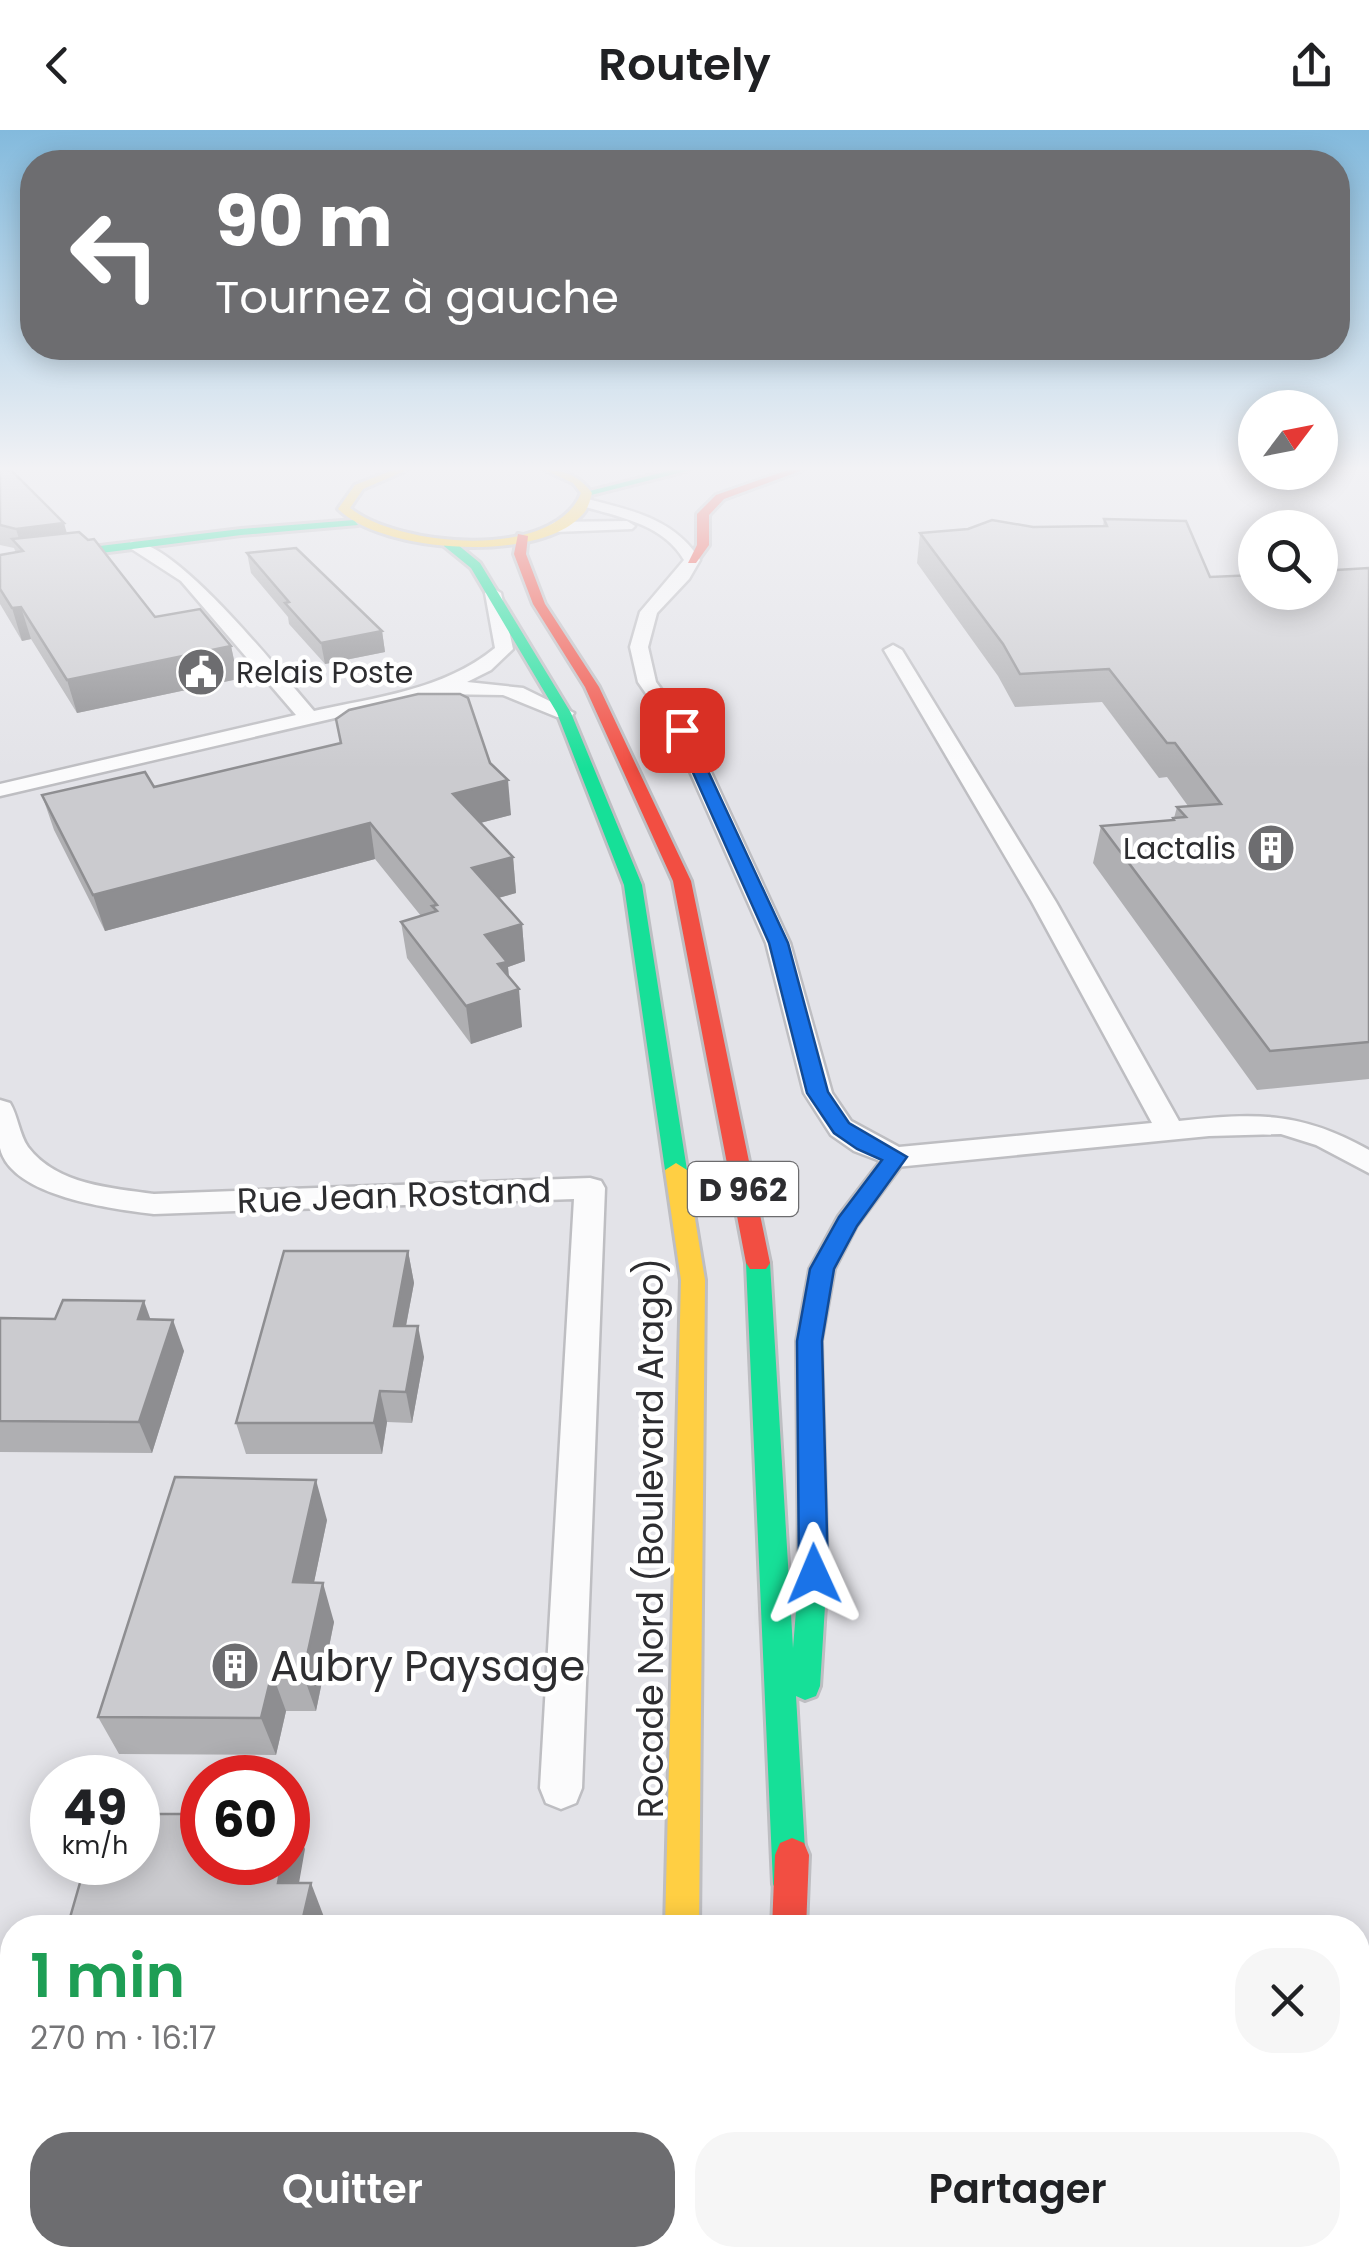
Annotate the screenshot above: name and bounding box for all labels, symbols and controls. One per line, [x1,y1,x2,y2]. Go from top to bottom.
text: Routely [598,33,771,96]
icon: back [30,38,85,93]
icon: share [1284,38,1339,93]
text: 90 m [215,172,393,271]
icon: left [50,190,180,320]
text: Tournez à gauche [215,266,619,329]
north arrow [1238,390,1338,490]
map controls [1238,390,1338,610]
button: search [1238,510,1338,610]
public building icon: Relais Poste [175,646,227,698]
place label: Relais Poste [236,651,413,694]
pin [640,688,725,773]
icon: arrive [655,703,710,758]
building icon: Lactalis [1245,822,1297,874]
place label: Lactalis [1123,827,1236,870]
road number: D 962 [688,1162,798,1216]
street label: Rue Jean Rostand [236,1165,552,1225]
street label: Rocade Nord (Boulevard Arago) [626,1258,675,1818]
position arrow [762,1522,866,1626]
place label: Aubry Paysage [270,1637,585,1696]
building icon: Aubry Paysage [209,1640,261,1692]
speed limit sign: 60 [180,1755,310,1885]
text: 49 [63,1772,127,1843]
text: km/h [62,1828,128,1863]
text: 1 min [30,1934,185,2018]
button: close [1235,1948,1340,2053]
text: 270 m · 16:17 [30,2015,216,2060]
button: Quitter [30,2132,675,2247]
button: Partager [695,2132,1340,2247]

